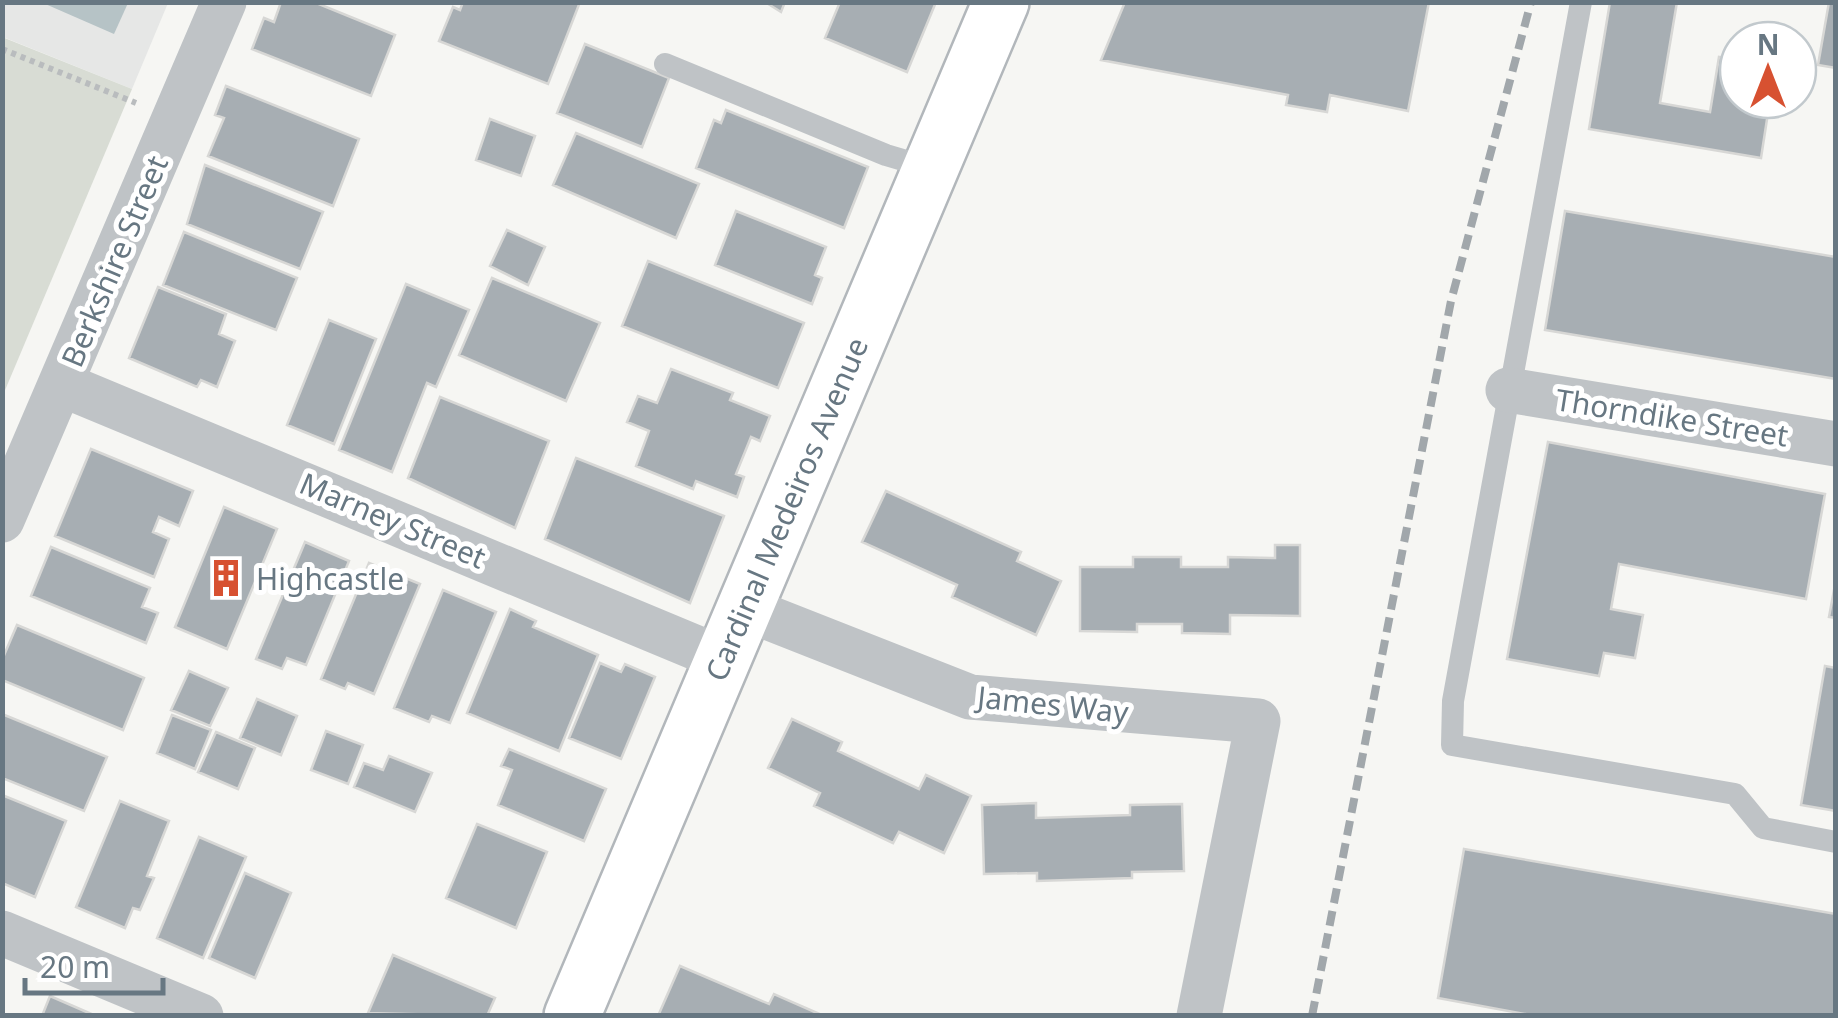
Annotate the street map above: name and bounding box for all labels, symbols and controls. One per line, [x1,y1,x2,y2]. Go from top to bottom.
north arrow [1718,20,1818,120]
text: N [1757,25,1779,63]
street label: Berkshire Street [51,149,177,373]
street label: Cardinal Medeiros Avenue [695,331,877,687]
street label: Thorndike Street [1553,378,1791,456]
street label: Marney Street [294,462,492,578]
building icon: Highcastle [205,557,247,599]
place label: Highcastle [256,558,404,599]
street label: James Way [972,675,1131,732]
scale bar [25,933,162,995]
text: 20 m [40,946,110,987]

